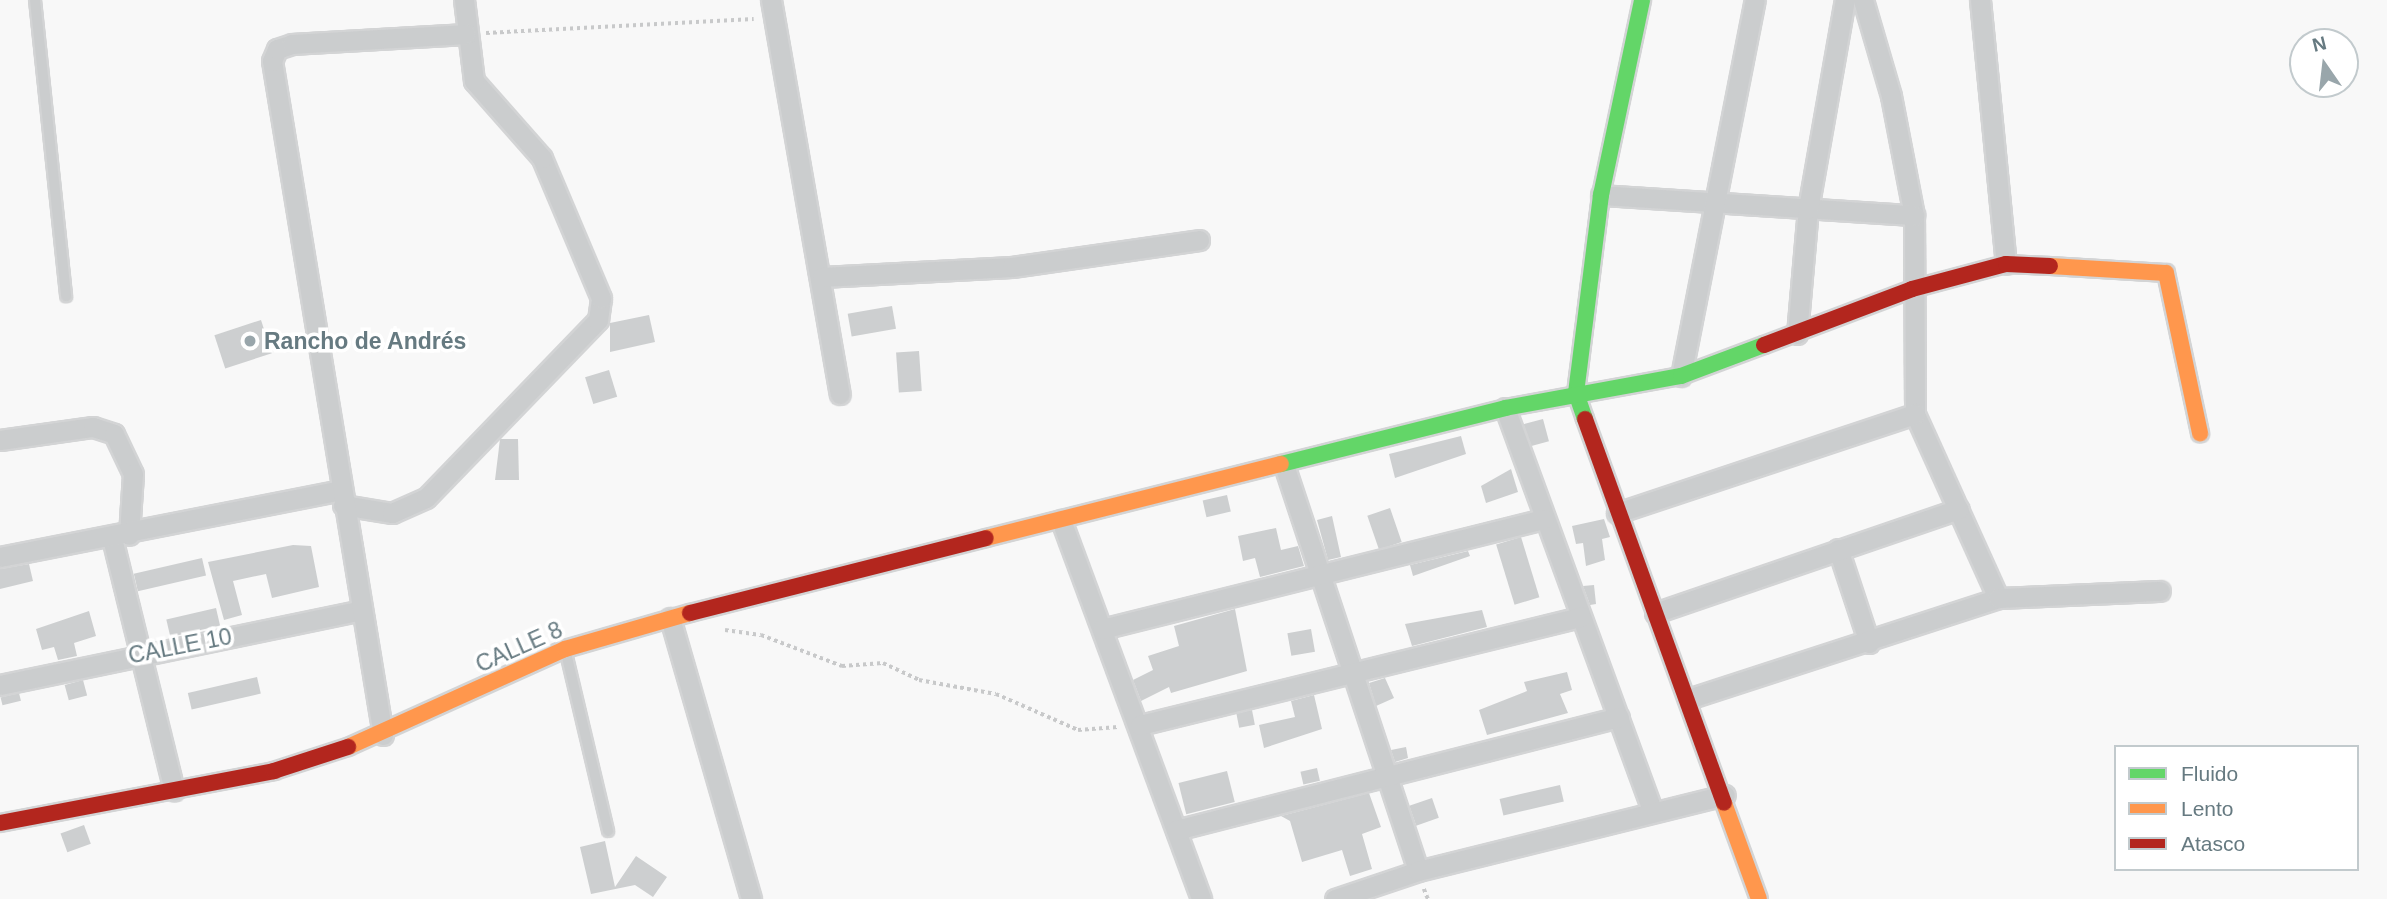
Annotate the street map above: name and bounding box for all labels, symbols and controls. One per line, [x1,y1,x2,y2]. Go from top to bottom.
north arrow [2289,28,2359,98]
text: N [2310,32,2328,56]
place label: Rancho de Andrés [264,327,467,355]
marker: Rancho de Andrés [242,333,258,349]
street label: CALLE 8 [471,616,567,678]
street label: CALLE 10 [126,622,234,670]
legend [2114,745,2359,871]
text: Fluido [2181,762,2238,785]
text: Lento [2181,797,2234,820]
text: Atasco [2181,832,2245,855]

